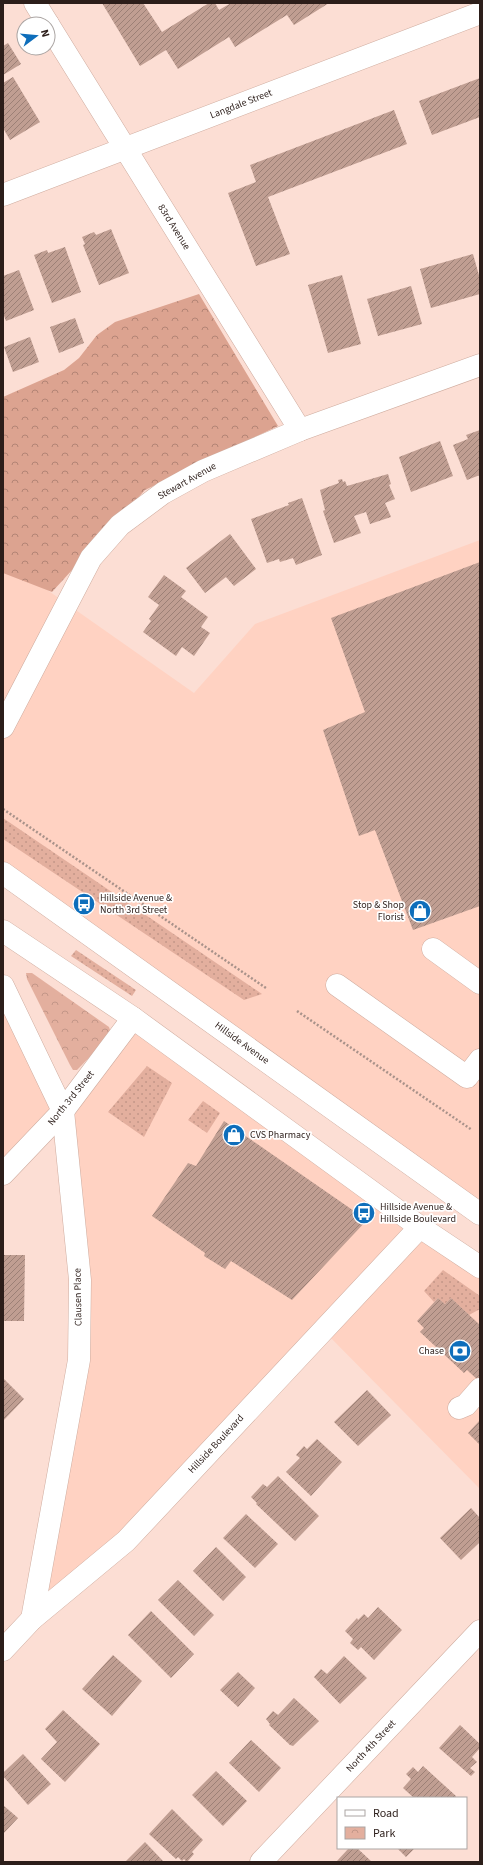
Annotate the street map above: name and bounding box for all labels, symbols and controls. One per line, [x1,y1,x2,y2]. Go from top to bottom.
north arrow [16,16,56,56]
text: N [37,28,53,39]
street label: Langdale Street [208,86,275,122]
street label: 83rd Avenue [154,201,194,253]
street label: Stewart Avenue [155,459,219,503]
bus stop icon: Hillside Avenue & North 3rd Street [71,891,97,917]
place label: Hillside Avenue & North 3rd Street [100,891,172,917]
place label: Stop & Shop Florist [353,898,405,924]
shop icon: Stop & Shop Florist [407,898,433,924]
street label: Hillside Avenue [212,1019,272,1068]
street label: North 3rd Street [44,1067,98,1128]
shop icon: CVS Pharmacy [221,1122,247,1148]
place label: CVS Pharmacy [250,1128,311,1142]
bus stop icon: Hillside Avenue & Hillside Boulevard [351,1200,377,1226]
place label: Hillside Avenue & Hillside Boulevard [380,1200,456,1226]
street label: Clausen Place [70,1268,86,1326]
bank icon: Chase [447,1338,473,1364]
place label: Chase [419,1344,444,1358]
street label: Hillside Boulevard [185,1411,247,1477]
street label: North 4th Street [343,1716,399,1775]
legend [337,1797,467,1849]
text: Road [373,1805,399,1822]
text: Park [373,1825,395,1842]

